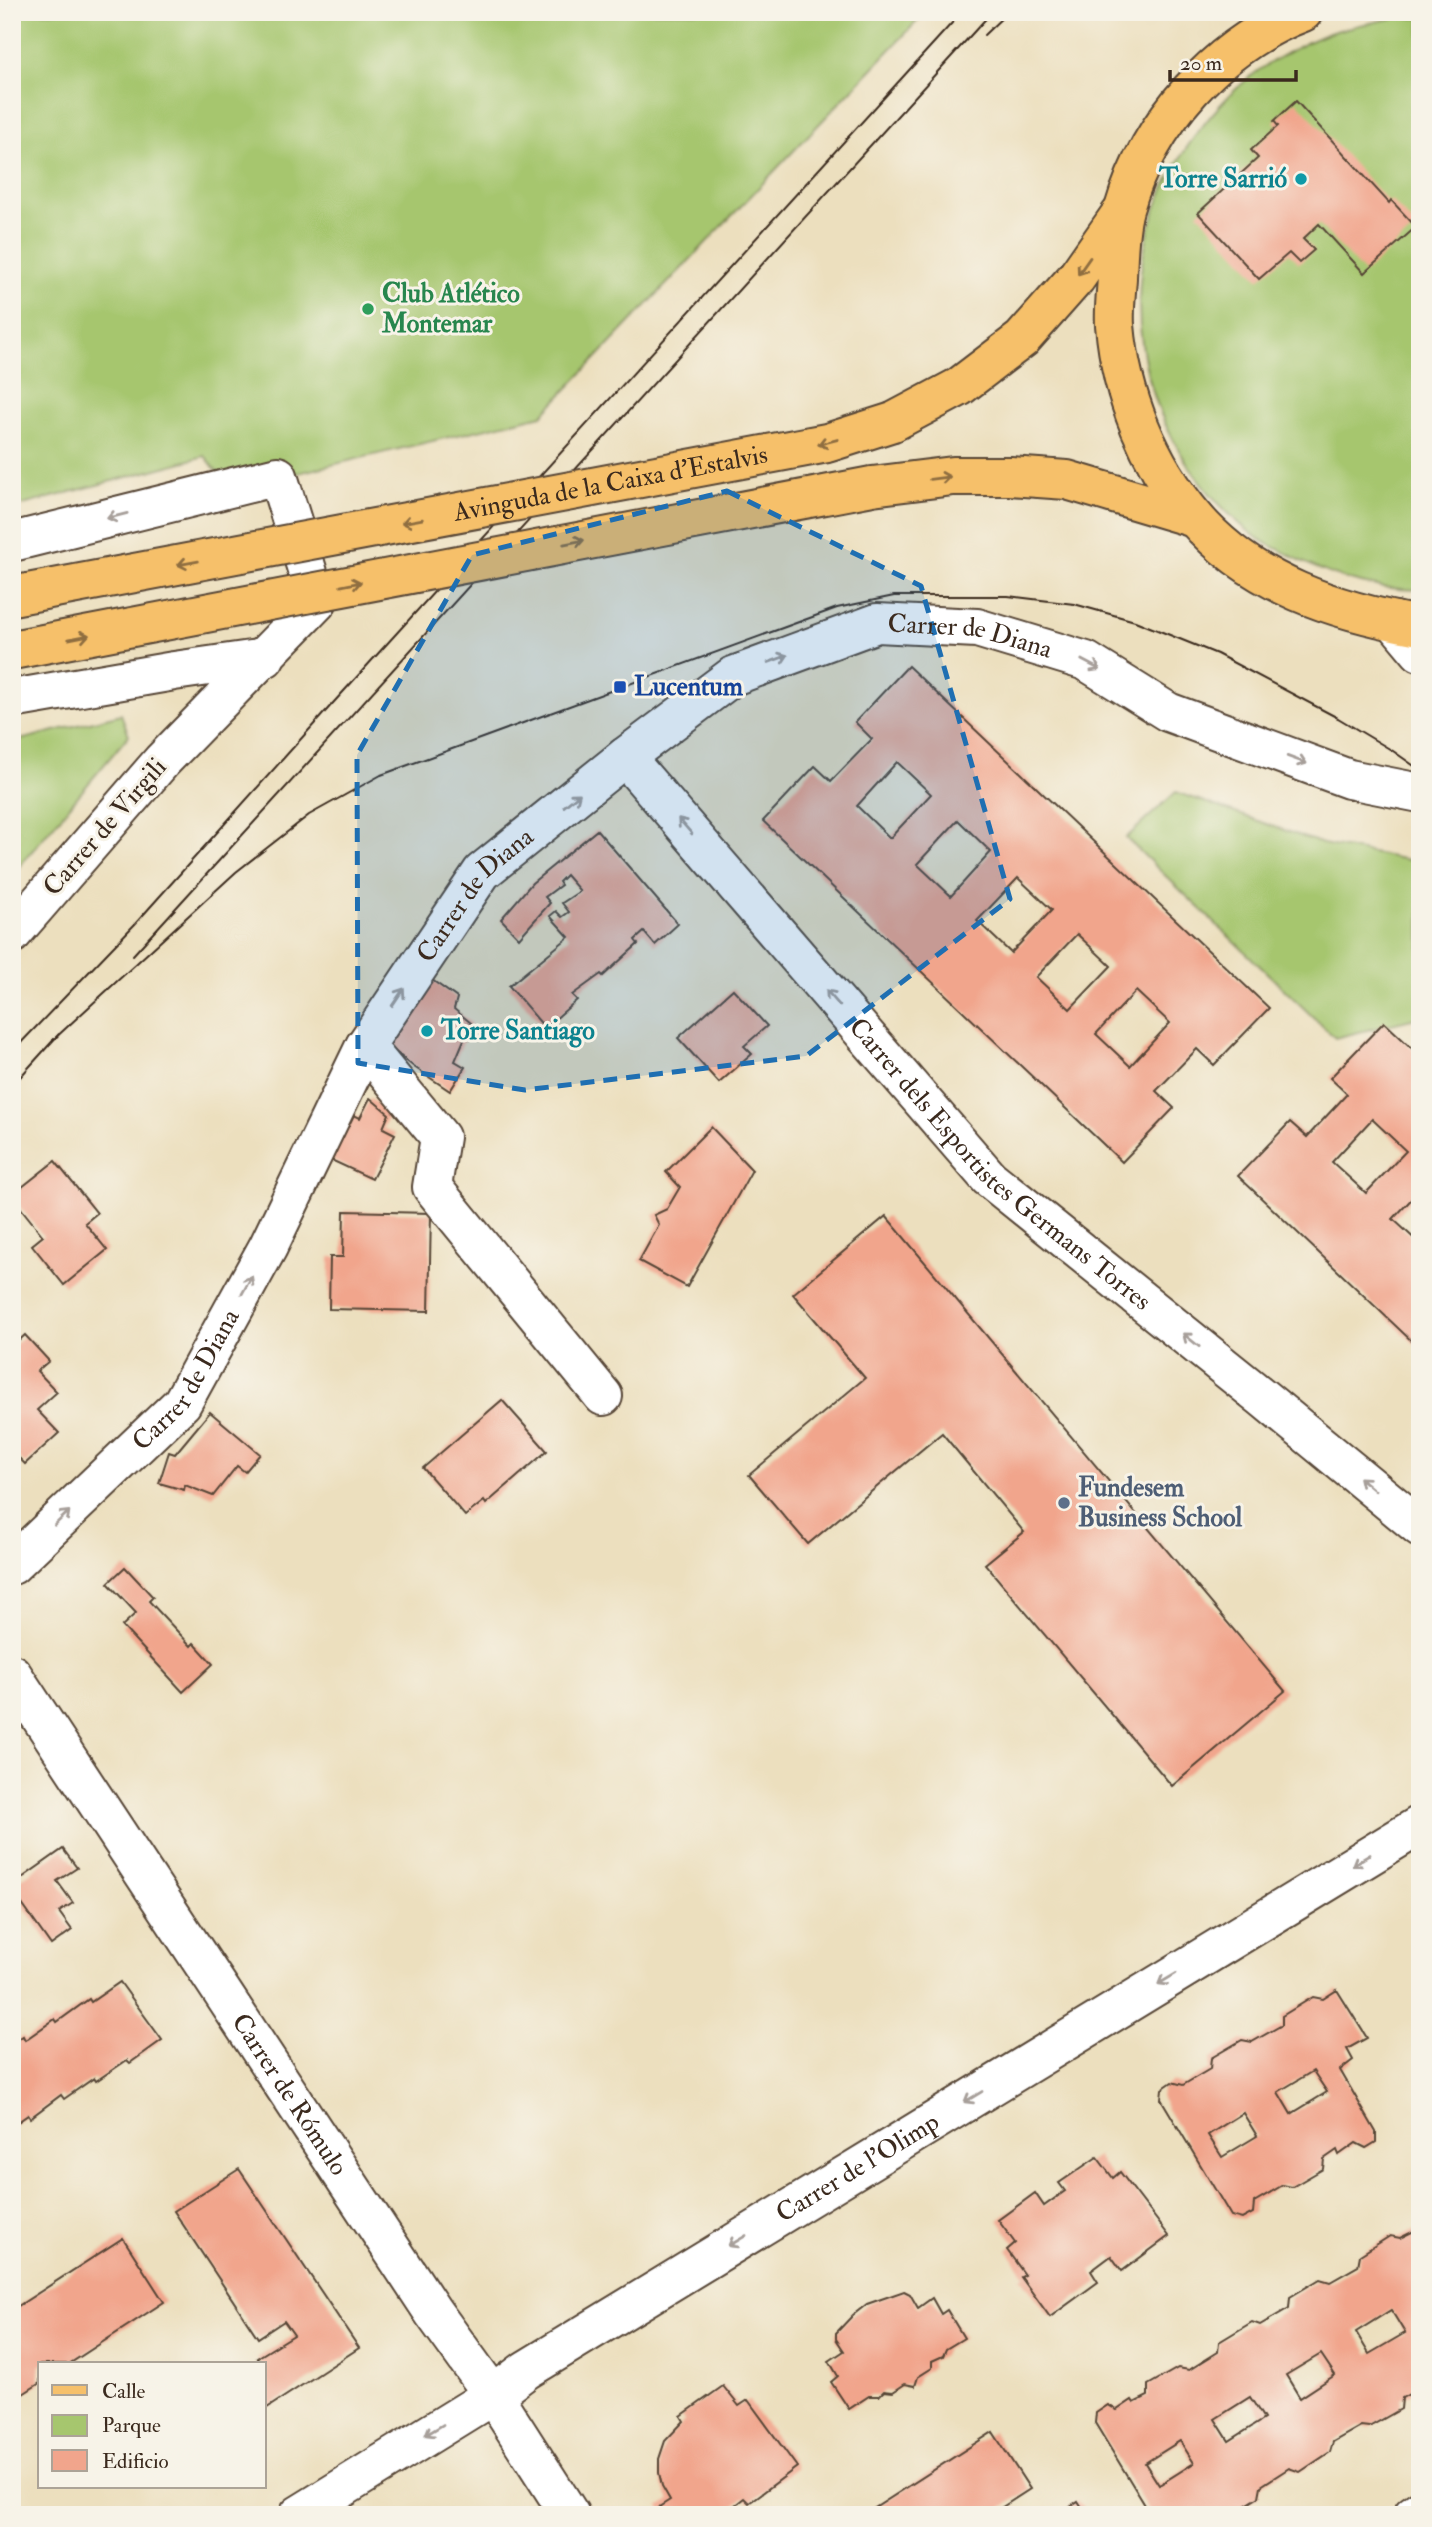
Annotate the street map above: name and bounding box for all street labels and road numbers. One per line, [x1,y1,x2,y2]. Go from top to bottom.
street label: Avinguda de la Caixa d'Estalvis [450,438,770,529]
street label: Carrer de Diana [887,608,1056,666]
street label: Carrer de Virgili [36,751,174,902]
street label: Carrer de Diana [410,821,540,968]
street label: Carrer dels Esportistes Germans Torres [842,1011,1158,1318]
street label: Carrer de Diana [126,1303,247,1458]
street label: Carrer de Rómulo [225,2008,355,2182]
street label: Carrer de l'Olimp [770,2106,946,2230]

